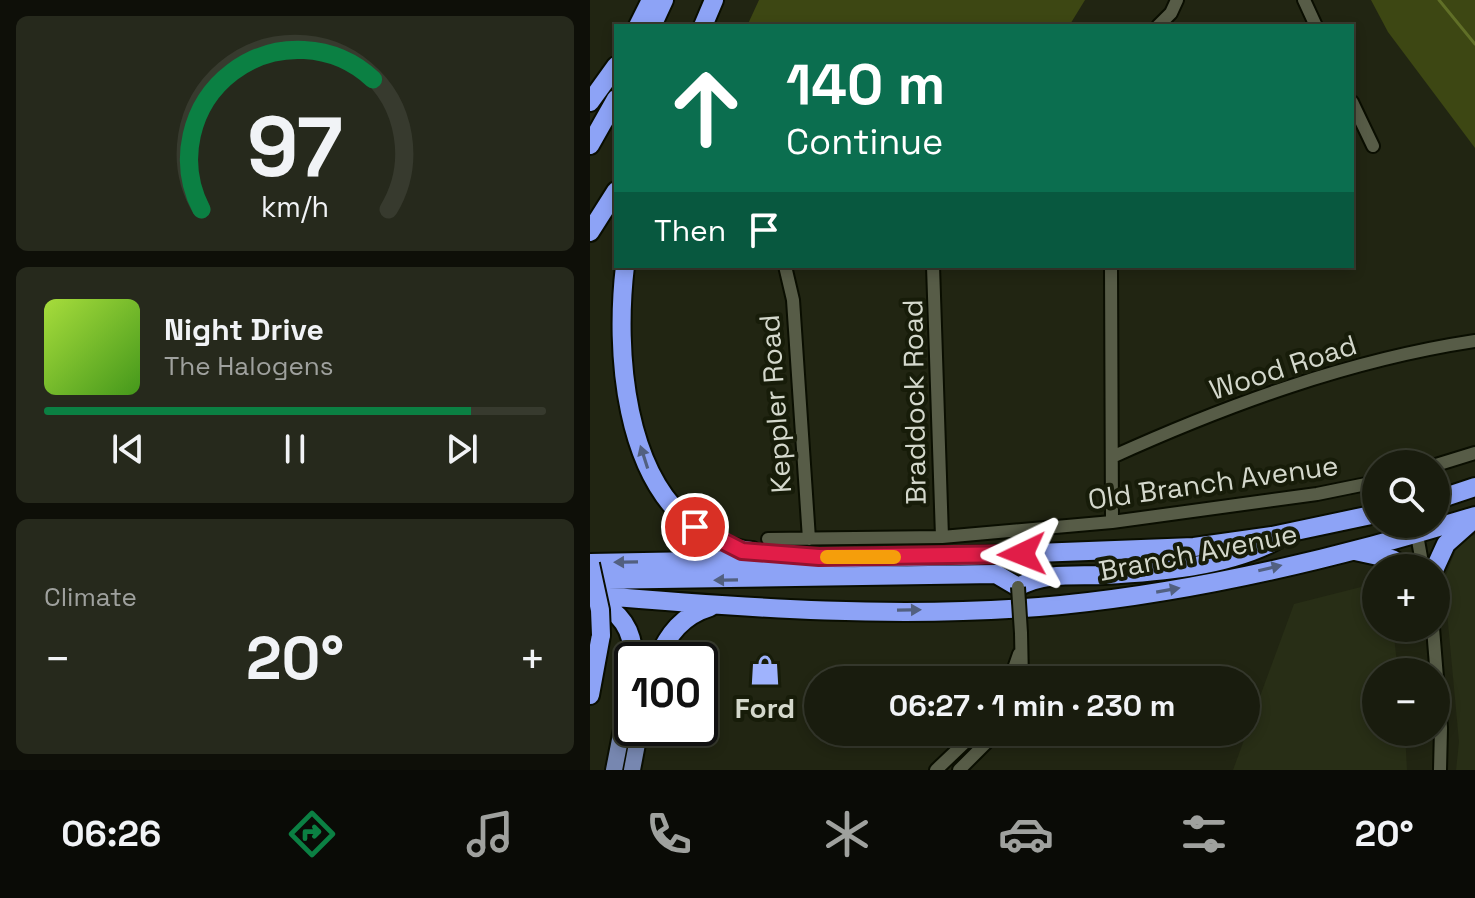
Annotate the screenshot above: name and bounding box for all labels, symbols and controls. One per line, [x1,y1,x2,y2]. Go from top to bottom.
text: 140 m [786,49,945,120]
icon: ahead [654,56,758,160]
text: 97 [247,93,343,199]
text: Continue [786,119,943,165]
text: km/h [261,189,329,225]
icon: arrive [742,208,786,252]
text: Then [654,211,726,250]
street label: Braddock Road [894,299,934,505]
text: Night Drive [164,310,324,349]
street label: Keppler Road [751,313,799,495]
street label: Wood Road [1205,326,1361,408]
text: The Halogens [164,349,333,383]
icon: previous [106,427,150,471]
icon: pause [273,427,317,471]
icon: next [440,427,484,471]
one-way arrow [638,445,650,469]
street label: Old Branch Avenue [1086,447,1340,517]
map controls [1362,450,1450,746]
button: search [1362,450,1450,538]
pin [661,493,729,561]
icon: arrive [673,505,717,549]
position arrow [980,512,1064,596]
street label: Branch Avenue [1096,515,1300,589]
button: + [1362,554,1450,642]
one-way arrow [613,556,638,568]
one-way arrow [1257,561,1282,574]
one-way arrow [713,573,738,586]
text: Climate [44,580,137,614]
one-way arrow [1156,584,1181,596]
one-way arrow [897,604,922,617]
text: 20° [246,620,344,697]
text: − [44,631,71,687]
text: + [519,631,546,687]
speed limit sign: 100 [614,642,718,746]
shop icon: Ford [748,653,782,687]
button: − [1362,658,1450,746]
text: 06:27 · 1 min · 230 m [889,686,1175,725]
place label: Ford [735,690,795,726]
icon: directions [284,806,340,862]
icon: music [462,806,518,862]
icon: phone [641,806,697,862]
icon: climate [819,806,875,862]
icon: car [998,806,1054,862]
icon: filters [1176,806,1232,862]
text: 06:26 [61,811,161,857]
text: 20° [1355,811,1414,857]

